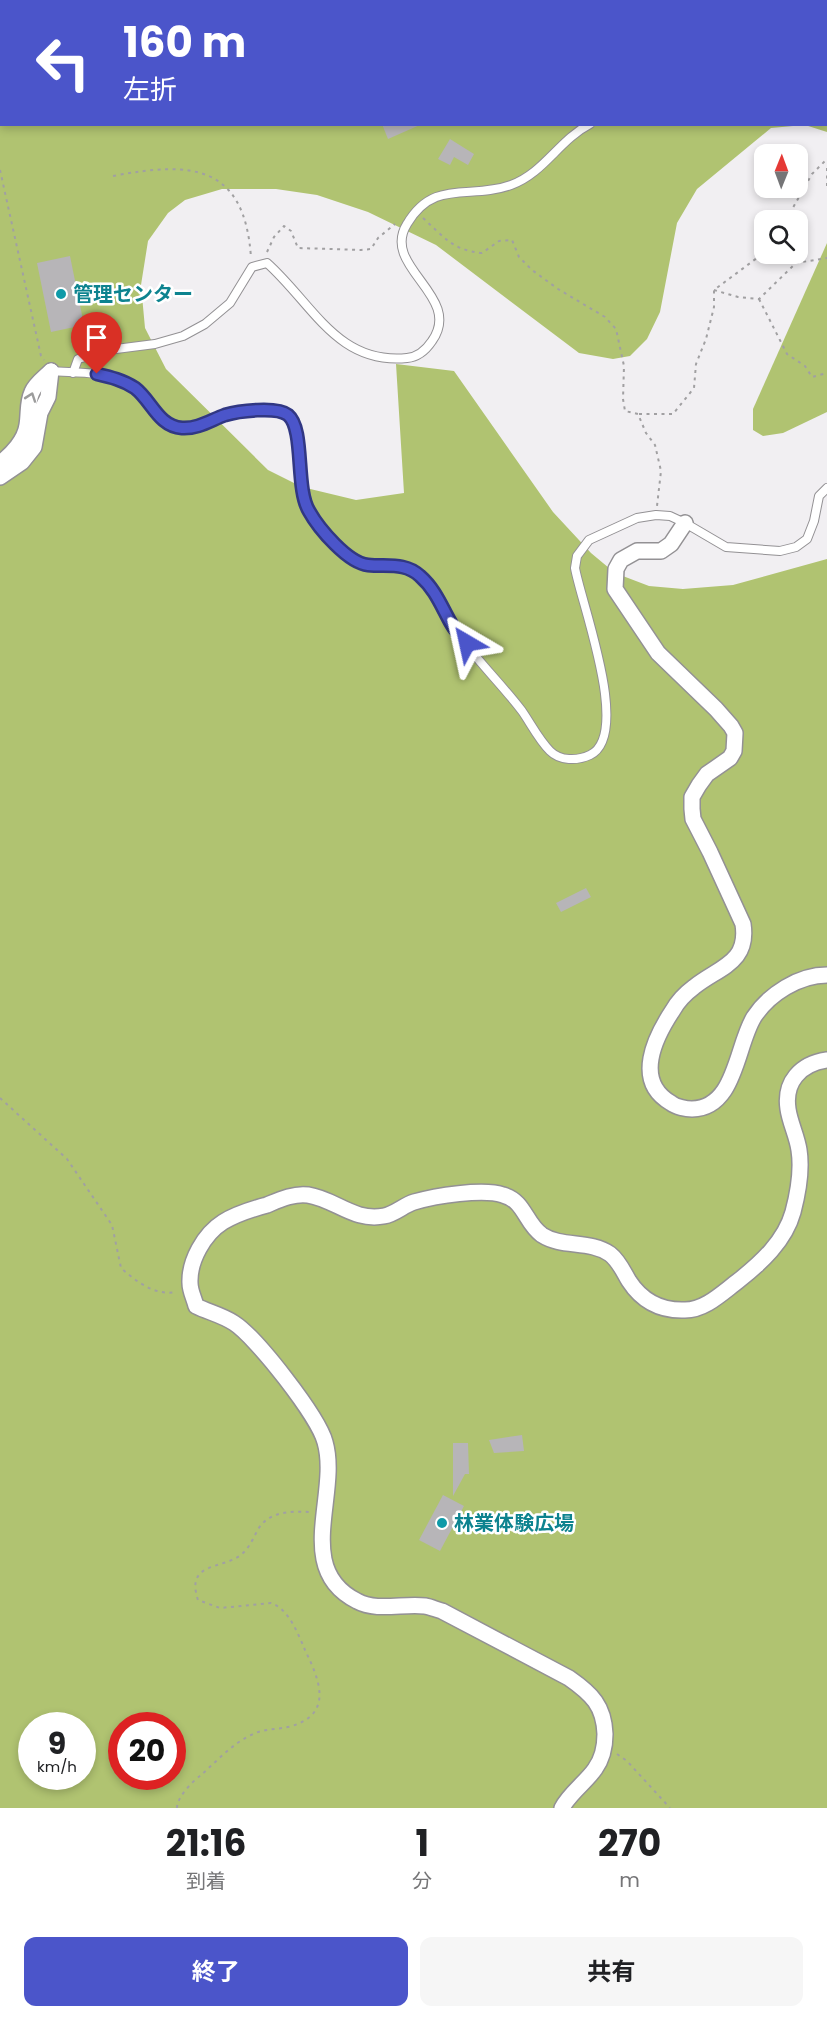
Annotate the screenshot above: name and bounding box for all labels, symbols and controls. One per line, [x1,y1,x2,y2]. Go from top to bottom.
text: 160 m [123,13,246,72]
icon: left [24,24,102,102]
text: 左折 [123,71,177,108]
north arrow [754,144,808,198]
map controls [754,144,808,264]
button: search [754,210,808,264]
place label: 管理センター [73,280,193,308]
marker: 管理センター [54,287,68,301]
pin [71,312,122,374]
icon: arrive [80,321,113,354]
one-way arrow [23,393,36,403]
position arrow [435,611,499,675]
place label: 林業体験広場 [454,1509,574,1537]
marker: 林業体験広場 [435,1516,449,1530]
speed limit sign: 20 [108,1712,186,1790]
text: 9 [48,1722,66,1765]
text: km/h [37,1756,77,1777]
text: 21:16 [166,1818,247,1869]
text: 1 [415,1818,429,1869]
text: 270 [598,1818,661,1869]
text: m [619,1866,640,1894]
text: 到着 [186,1867,226,1895]
text: 分 [412,1867,432,1895]
button: 終了 [24,1937,408,2006]
button: 共有 [420,1937,803,2006]

